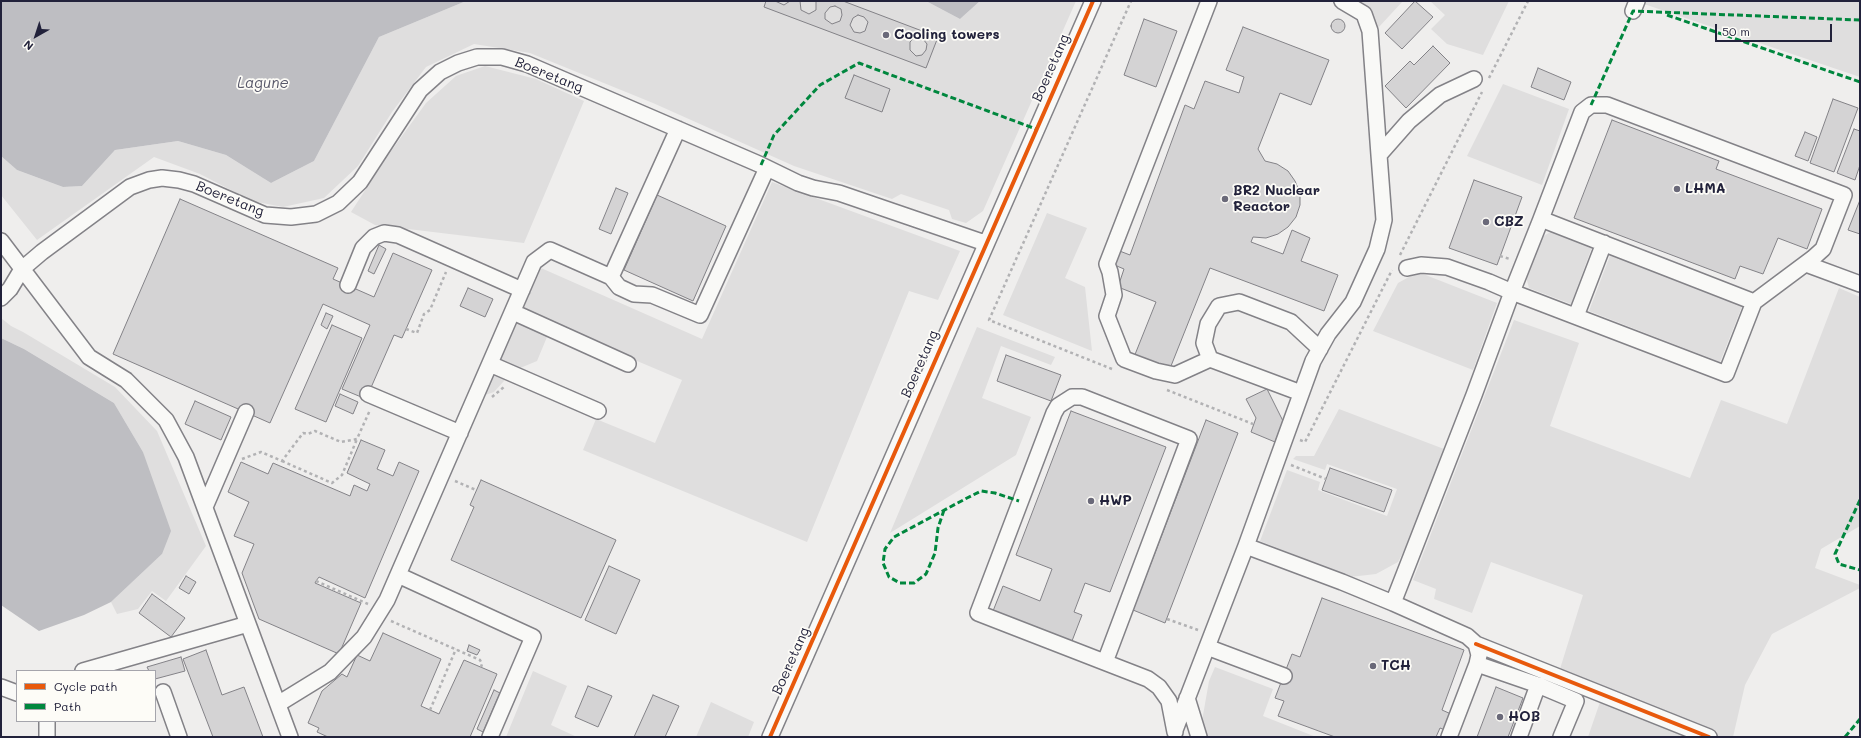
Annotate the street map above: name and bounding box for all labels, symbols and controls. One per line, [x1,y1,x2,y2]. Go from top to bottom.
north arrow [16,16,56,56]
scale bar [1717,16,1834,42]
text: 50 m [1722,23,1750,39]
place label: Cooling towers [894,27,1000,43]
marker: Cooling towers [881,30,891,40]
street label: Boeretang [1029,32,1073,104]
text: N [20,37,36,54]
street label: Boeretang [512,54,586,96]
water label: Lagune [237,74,289,92]
street label: Boeretang [193,178,267,220]
place label: LHMA [1685,181,1725,197]
place label: BR2 Nuclear Reactor [1233,183,1320,216]
marker: LHMA [1672,184,1682,194]
marker: BR2 Nuclear Reactor [1220,194,1230,204]
place label: CBZ [1494,214,1524,230]
marker: CBZ [1481,217,1491,227]
street label: Boeretang [898,328,942,400]
place label: HWP [1099,493,1132,509]
marker: HWP [1086,496,1096,506]
street label: Boeretang [769,625,813,697]
place label: TCH [1381,658,1411,674]
marker: TCH [1368,661,1378,671]
legend [16,670,156,722]
text: Cycle path [54,678,117,694]
text: Path [54,698,81,714]
place label: HOB [1508,709,1540,725]
marker: HOB [1495,712,1505,722]

